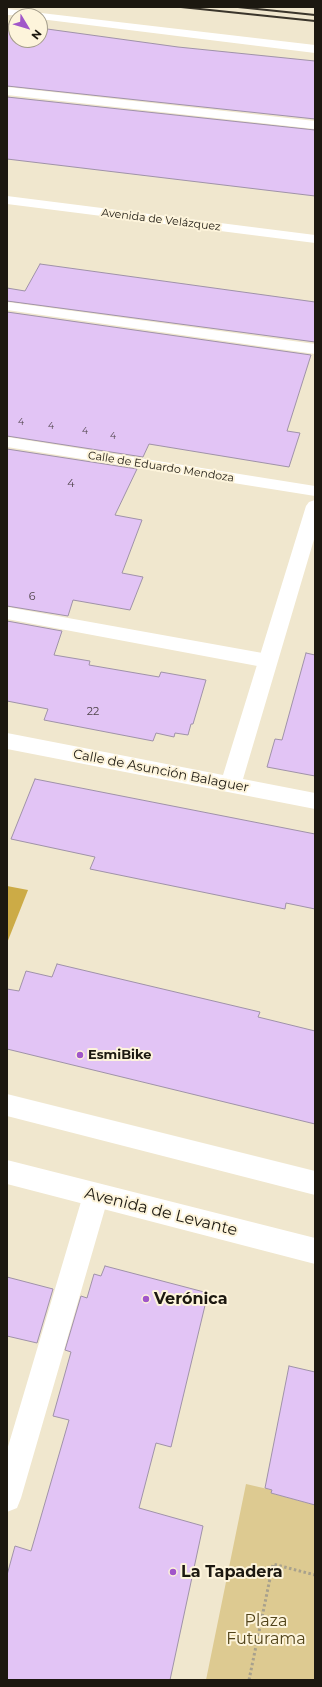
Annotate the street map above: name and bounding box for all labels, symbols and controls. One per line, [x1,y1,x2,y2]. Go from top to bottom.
north arrow [8,8,48,48]
text: N [28,27,45,43]
street label: Avenida de Velázquez [101,206,221,234]
house number: 4 [18,417,24,427]
house number: 4 [48,421,54,431]
house number: 4 [82,426,88,436]
house number: 4 [110,431,116,441]
street label: Calle de Eduardo Mendoza [87,449,235,485]
house number: 4 [67,477,75,491]
house number: 6 [29,590,35,604]
house number: 22 [87,705,99,719]
street label: Calle de Asunción Balaguer [72,746,250,796]
place label: EsmiBike [88,1047,151,1063]
marker: EsmiBike [75,1050,85,1060]
street label: Avenida de Levante [83,1184,239,1240]
place label: Verónica [154,1289,228,1309]
marker: Verónica [141,1294,151,1304]
place label: La Tapadera [181,1562,283,1582]
marker: La Tapadera [168,1567,178,1577]
park label: Plaza Futurama [226,1611,306,1649]

